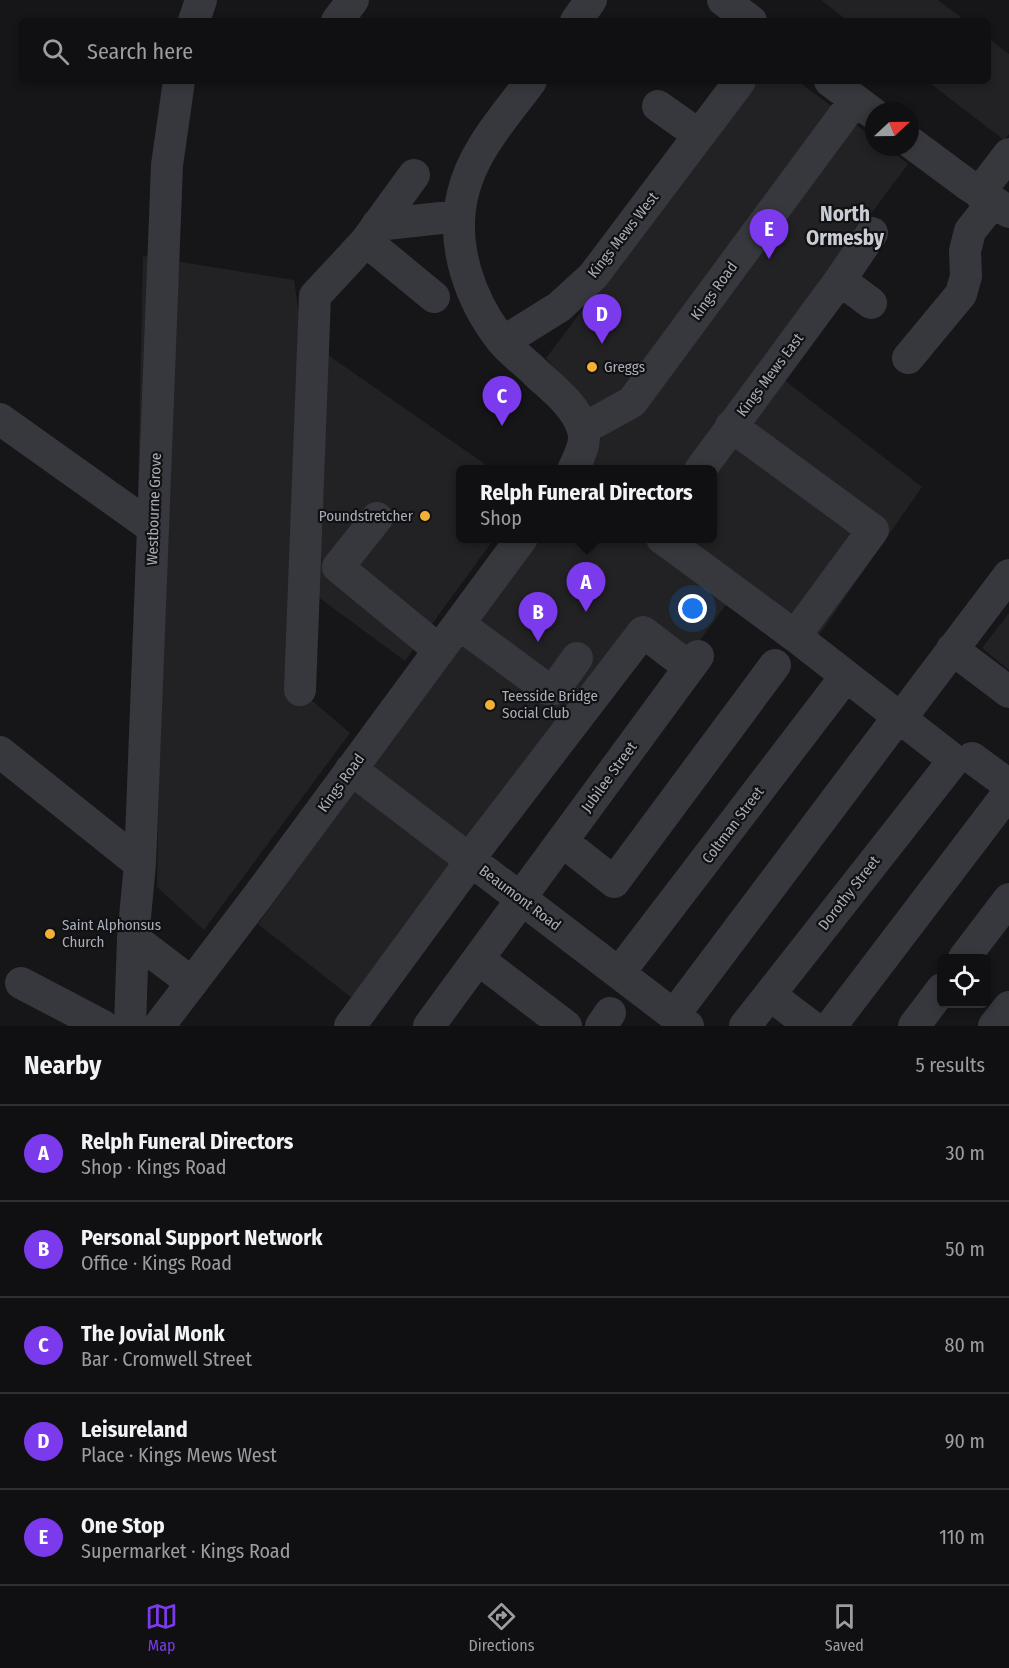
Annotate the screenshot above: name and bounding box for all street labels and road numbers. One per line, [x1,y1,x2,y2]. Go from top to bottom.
street label: Kings Mews West [584,188,662,282]
street label: Kings Road [687,258,741,324]
street label: Kings Mews East [733,330,807,420]
street label: Westbourne Grove [143,452,165,566]
street label: Jubilee Street [577,738,641,816]
street label: Kings Road [314,750,368,816]
street label: Coltman Street [698,783,768,867]
street label: Dorothy Street [814,852,884,934]
street label: Beaumont Road [476,861,564,935]

